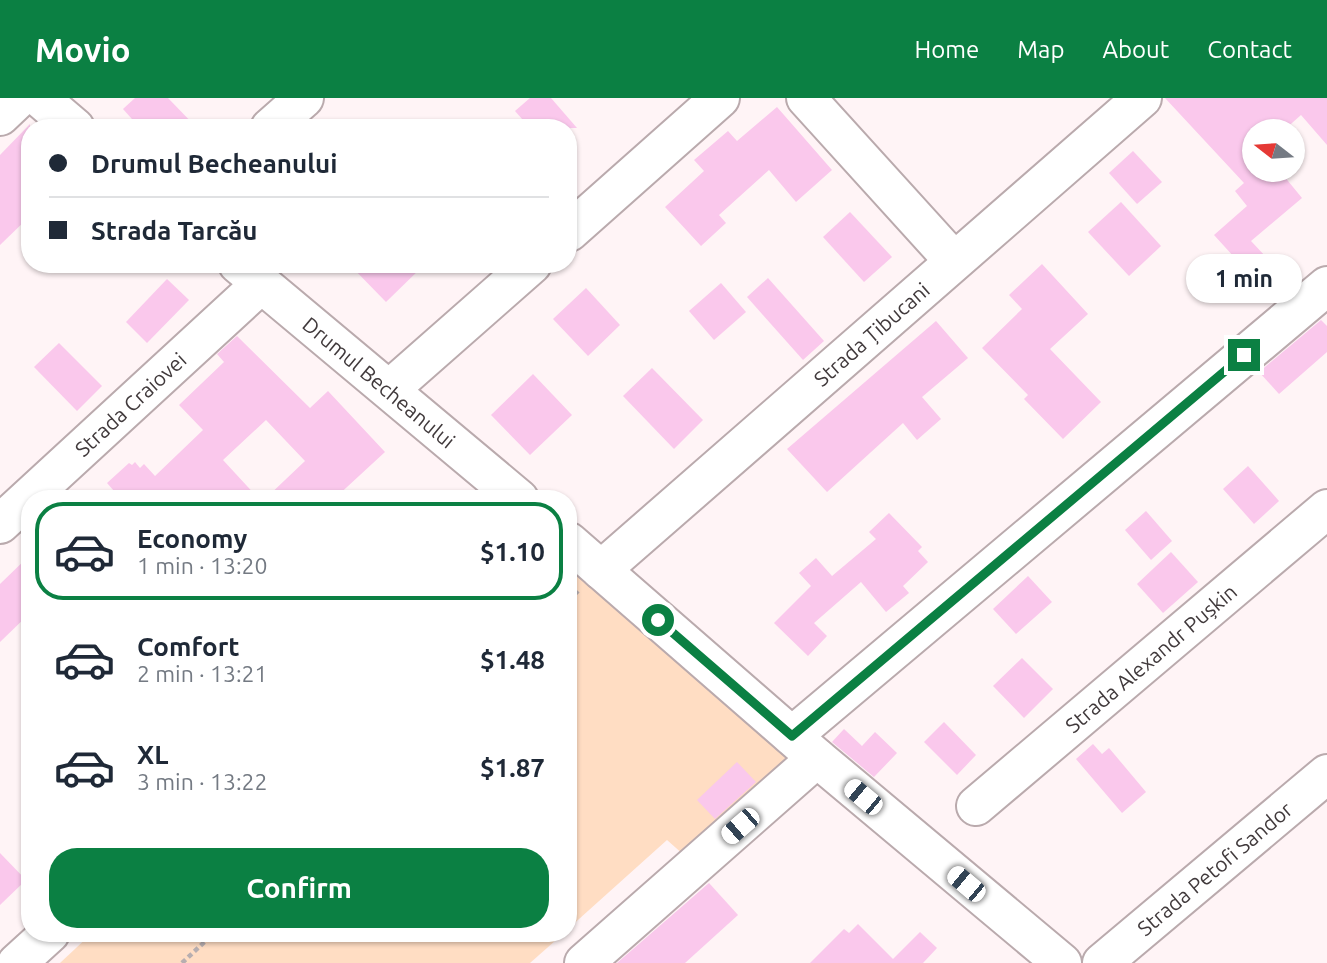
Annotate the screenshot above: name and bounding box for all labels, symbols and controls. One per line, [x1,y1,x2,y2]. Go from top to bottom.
text: Movio [35,31,131,68]
text: Home [914,36,979,63]
text: Map [1017,36,1064,63]
text: About [1102,36,1169,63]
text: Contact [1207,36,1292,63]
north arrow [1242,119,1306,182]
map controls [1242,119,1305,182]
text: Drumul Becheanului [91,149,338,178]
text: Strada Tarcău [91,216,258,245]
callout: 1 min [1186,254,1302,302]
text: 1 min [1215,266,1273,291]
street label: Strada Țibucani [809,277,934,391]
street label: Drumul Becheanului [298,312,460,453]
route end [1228,339,1260,371]
street label: Strada Craiovei [70,347,191,461]
icon: car [53,520,116,583]
text: Economy [137,524,247,553]
text: $1.10 [480,537,545,566]
text: 1 min · 13:20 [137,553,268,578]
street label: Strada Alexandr Pușkin [1060,579,1241,737]
route start [642,604,674,636]
icon: car [53,628,116,691]
text: Comfort [137,632,240,661]
text: $1.48 [480,645,545,674]
text: 2 min · 13:21 [137,661,268,686]
icon: car [53,736,116,799]
text: XL [137,740,168,769]
text: $1.87 [480,753,545,782]
text: 3 min · 13:22 [137,769,268,794]
car [841,775,886,819]
street label: Strada Petofi Sandor [1132,797,1297,940]
car [718,804,763,848]
button: Confirm [49,848,549,928]
car [944,862,989,906]

